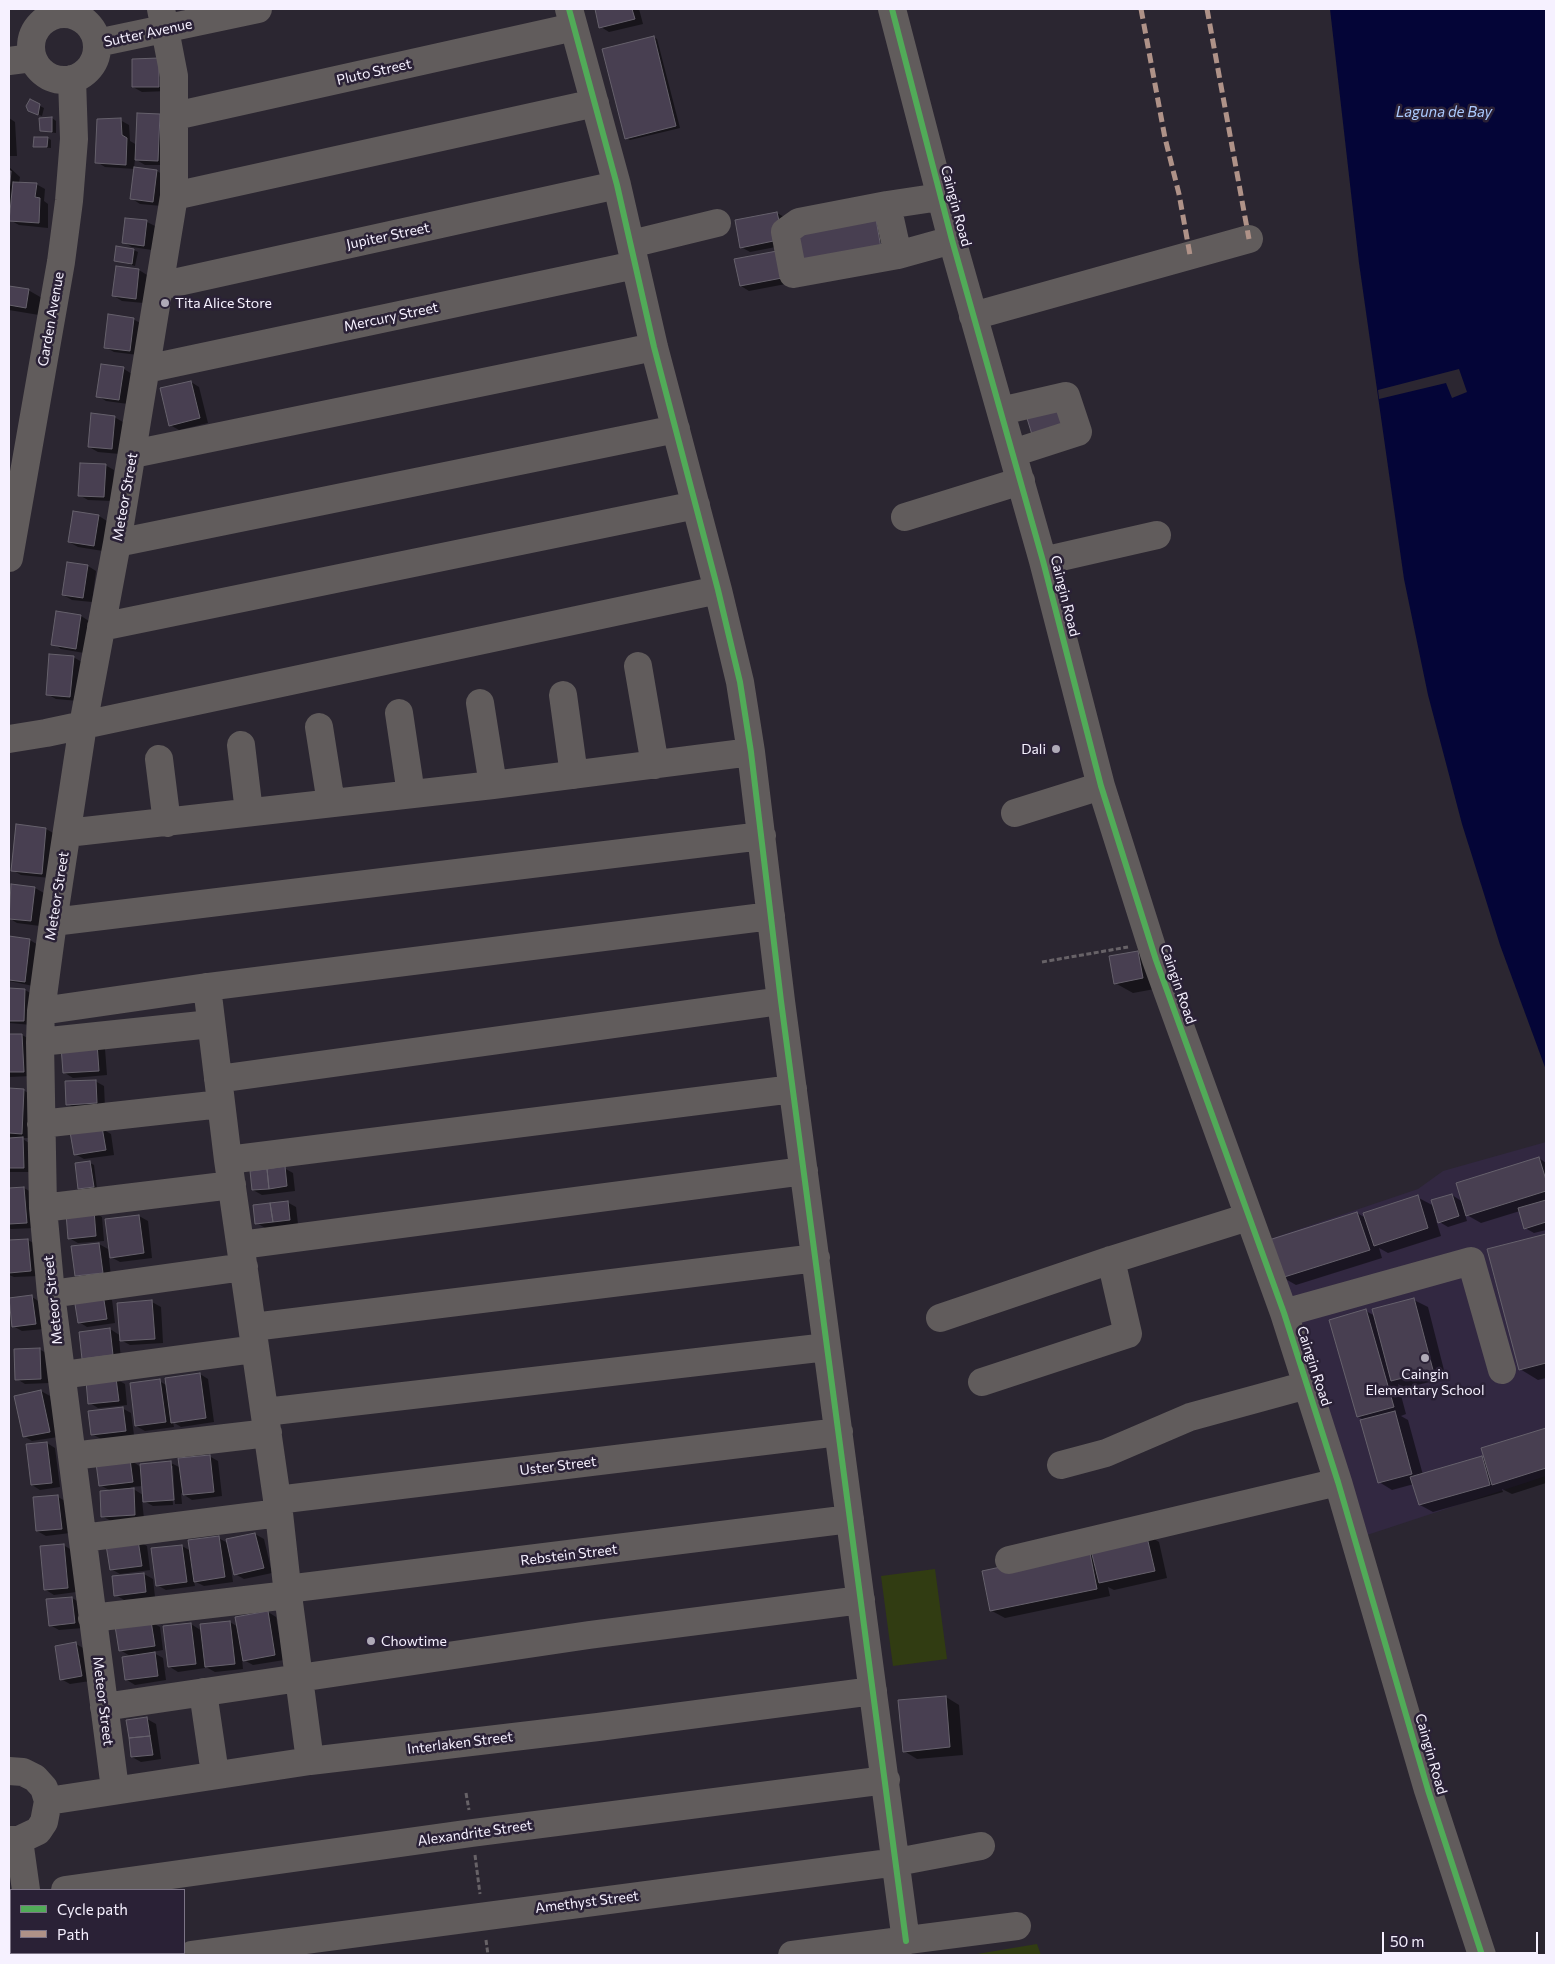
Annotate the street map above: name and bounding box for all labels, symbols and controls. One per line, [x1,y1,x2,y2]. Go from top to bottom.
street label: Sutter Avenue [102,15,194,51]
street label: Pluto Street [335,55,413,89]
water label: Laguna de Bay [1396,103,1492,121]
street label: Caingin Road [937,164,975,248]
street label: Jupiter Street [345,219,431,253]
street label: Garden Avenue [34,270,68,368]
place label: Tita Alice Store [175,295,272,311]
marker: Tita Alice Store [159,297,171,309]
street label: Mercury Street [342,299,440,335]
street label: Meteor Street [109,451,141,543]
street label: Caingin Road [1047,554,1083,638]
place label: Dali [1021,741,1046,757]
marker: Dali [1050,743,1062,755]
street label: Meteor Street [42,850,72,942]
street label: Caingin Road [1157,942,1199,1026]
street label: Meteor Street [40,1254,66,1346]
street label: Caingin Road [1293,1324,1335,1408]
marker: Caingin Elementary School [1419,1352,1431,1364]
place label: Caingin Elementary School [1366,1366,1484,1398]
street label: Uster Street [519,1453,597,1479]
street label: Rebstein Street [520,1541,618,1569]
place label: Chowtime [381,1633,447,1649]
marker: Chowtime [365,1635,377,1647]
street label: Meteor Street [89,1655,117,1747]
street label: Caingin Road [1411,1712,1451,1796]
street label: Interlaken Street [406,1728,514,1758]
street label: Alexandrite Street [416,1817,534,1849]
street label: Amethyst Street [534,1887,640,1917]
legend [10,1889,185,1954]
text: Cycle path [57,1900,128,1918]
scale bar [1385,1922,1541,1954]
text: Path [57,1925,89,1943]
text: 50 m [1390,1932,1424,1950]

